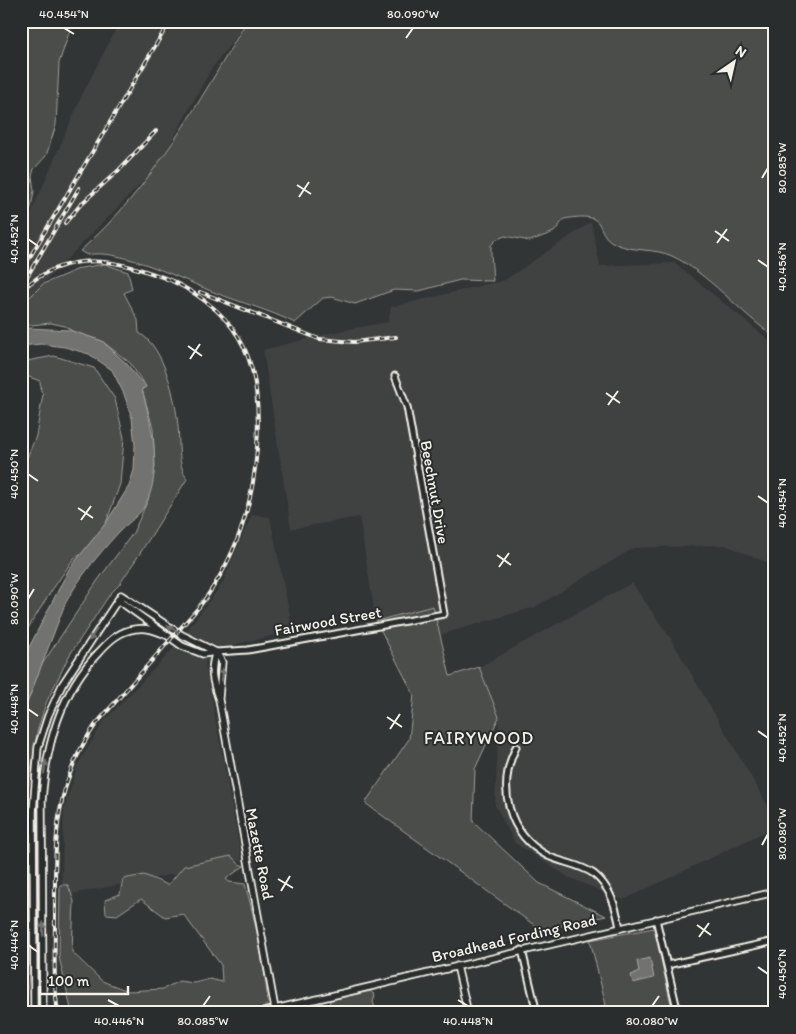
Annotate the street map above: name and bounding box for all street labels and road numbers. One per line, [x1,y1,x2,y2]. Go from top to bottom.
street label: Beechnut Drive [417,439,453,545]
street label: Fairwood Street [273,602,383,640]
street label: Mazette Road [242,806,278,902]
street label: Broadhead Fording Road [430,910,599,966]

